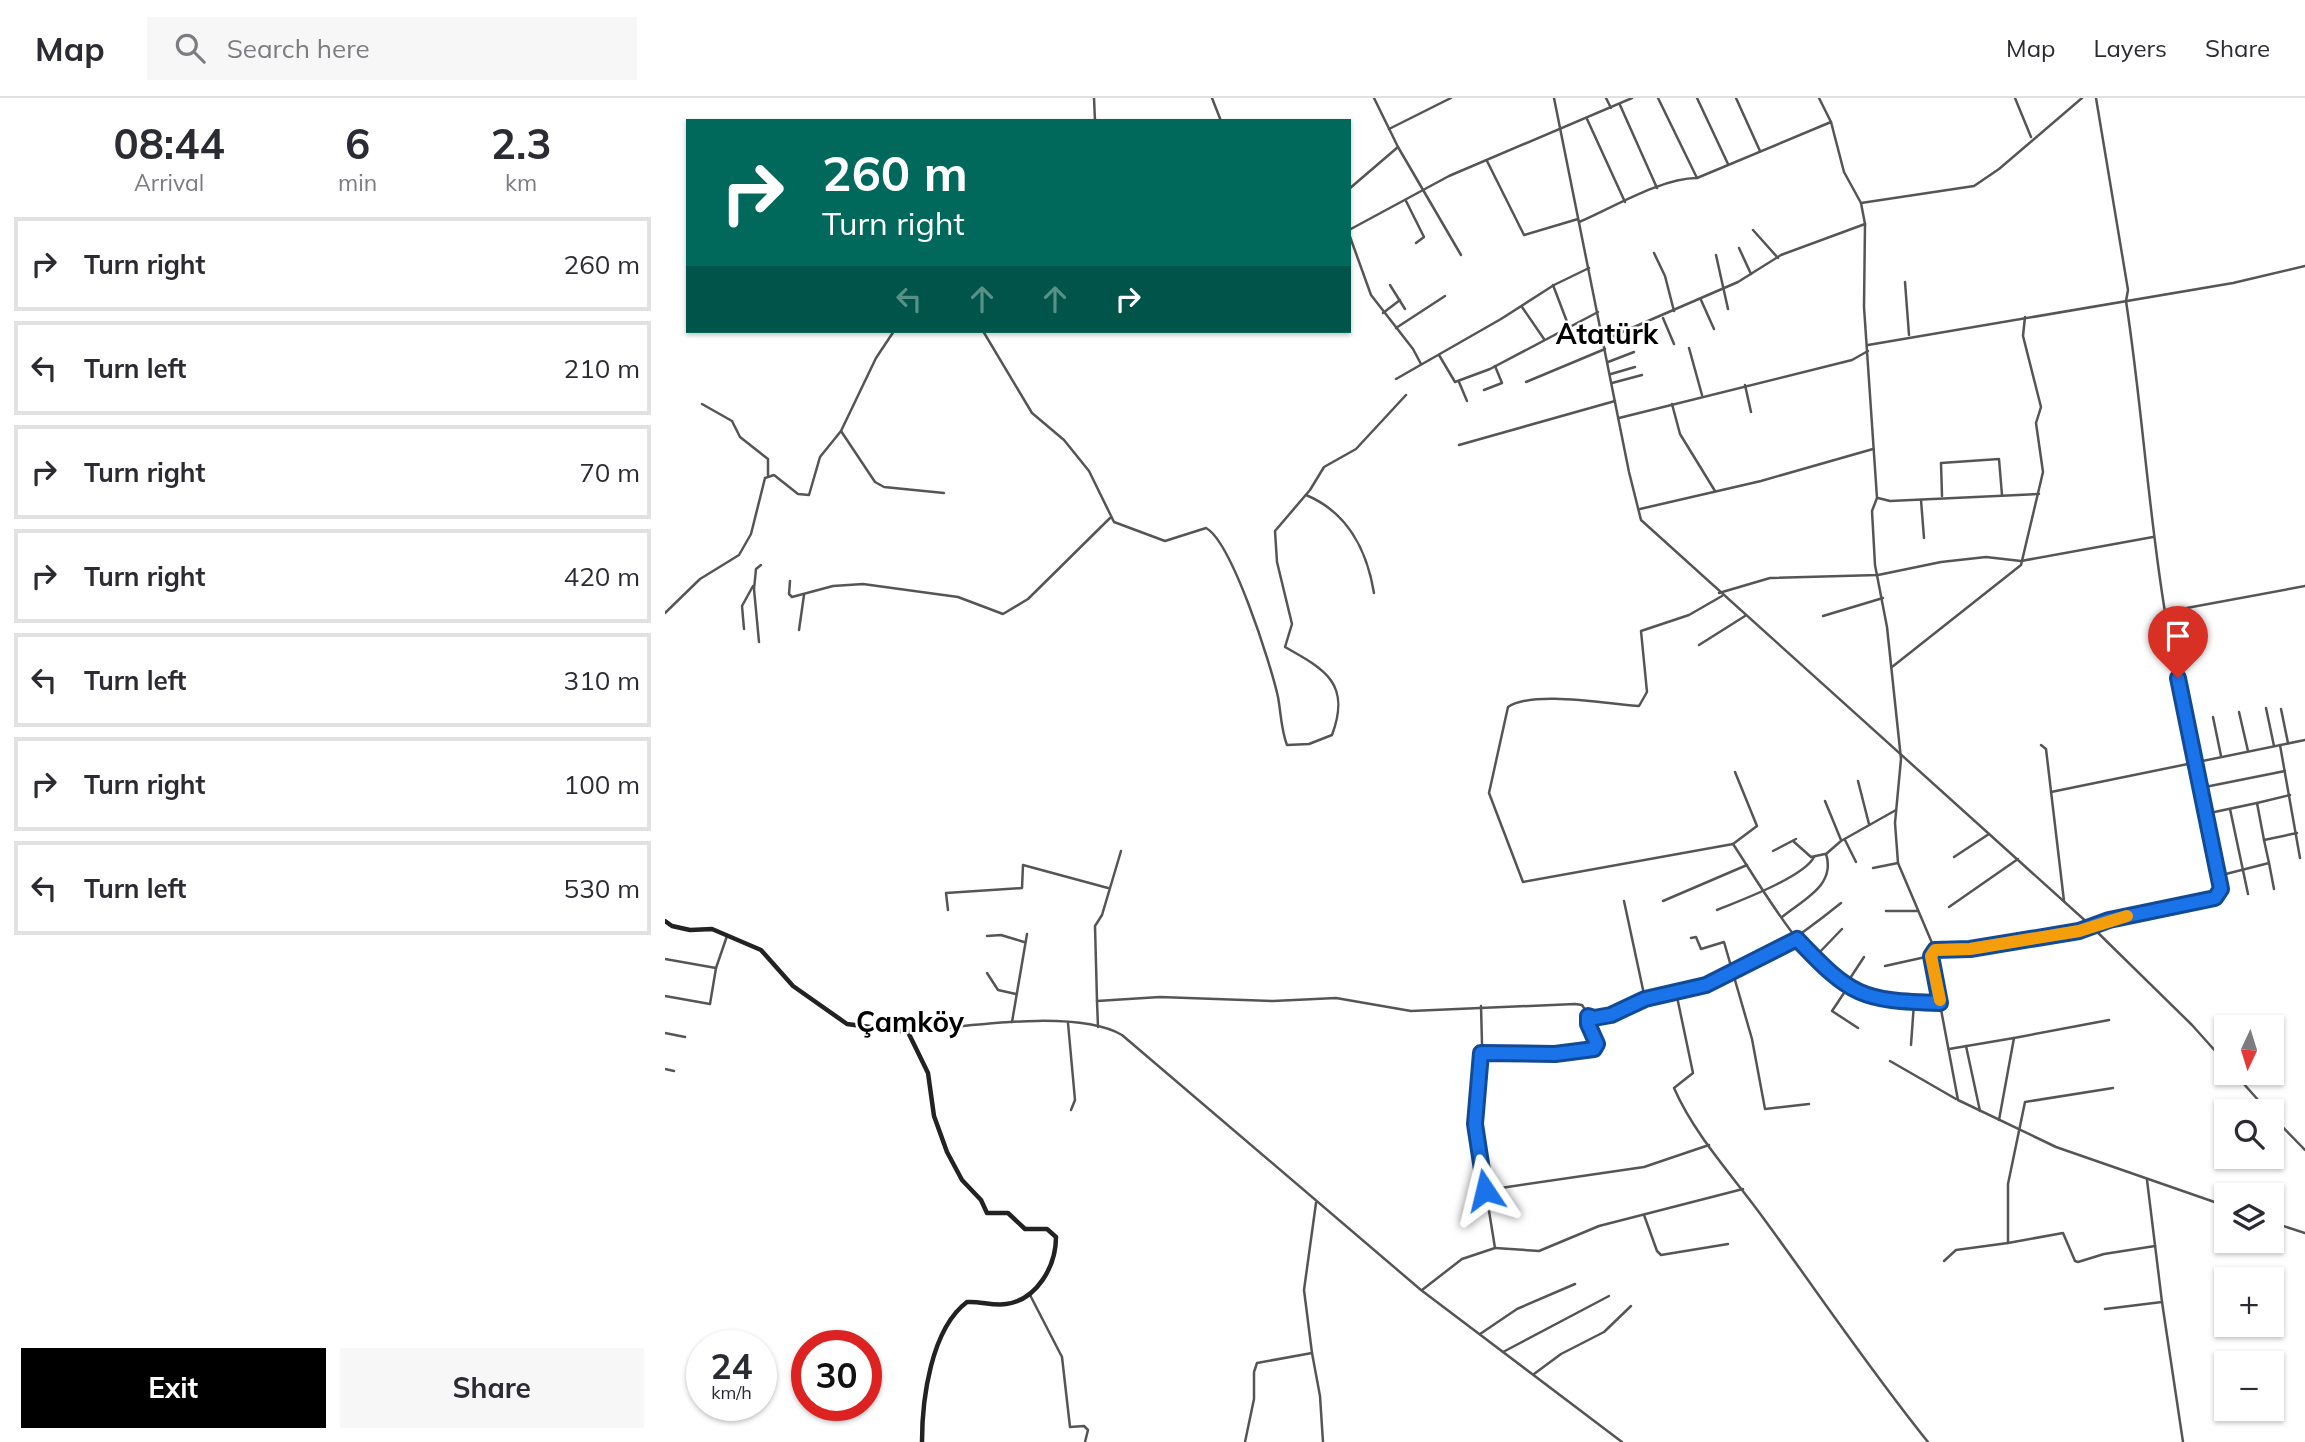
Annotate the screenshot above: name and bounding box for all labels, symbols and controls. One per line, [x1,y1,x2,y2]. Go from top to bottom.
search box [147,17,637,80]
text: Map [35,28,105,69]
icon: search [171,29,209,67]
text: Search here [227,32,370,65]
text: Map [2006,33,2055,63]
text: Layers [2093,33,2167,63]
text: Share [2205,33,2270,63]
text: 08:44 [113,117,225,170]
text: 6 [345,117,370,170]
text: 2.3 [491,117,552,170]
text: 260 m [822,142,968,203]
icon: right [707,147,798,238]
text: Arrival [134,168,204,197]
text: min [338,168,377,197]
text: km [505,168,537,197]
text: Turn right [822,203,965,243]
icon: right [25,245,63,283]
text: Turn right [84,248,205,281]
text: 260 m [564,248,640,281]
icon: left [890,280,928,318]
icon: ahead [963,280,1001,318]
icon: ahead [1036,280,1074,318]
icon: right [1109,280,1147,318]
district label: Atatürk [1556,316,1659,351]
icon: left [25,349,63,387]
text: Turn left [84,352,186,385]
text: 210 m [564,352,640,385]
icon: right [25,453,63,491]
text: Turn right [84,456,205,489]
text: 70 m [579,456,640,489]
icon: right [25,557,63,595]
text: Turn right [84,560,205,593]
text: 420 m [564,560,640,593]
pin [2148,606,2208,678]
icon: arrive [2159,617,2197,655]
icon: left [25,661,63,699]
text: Turn left [84,664,186,697]
text: 310 m [564,664,640,697]
icon: right [25,765,63,803]
text: Turn right [84,768,205,801]
text: 100 m [564,768,640,801]
icon: left [25,869,63,907]
text: Turn left [84,872,186,905]
text: 530 m [564,872,640,905]
district label: Çamköy [856,1004,965,1039]
north arrow [2214,1015,2284,1085]
map controls [2214,1015,2284,1421]
button: search [2214,1099,2284,1169]
position arrow [1448,1153,1522,1227]
button: layers [2214,1183,2284,1253]
button: + [2214,1267,2284,1337]
speed limit sign: 30 [791,1330,882,1421]
text: 24 [710,1344,753,1388]
button: Exit [21,1348,326,1428]
button: Share [340,1348,644,1428]
button: − [2214,1351,2284,1421]
text: km/h [711,1381,752,1404]

